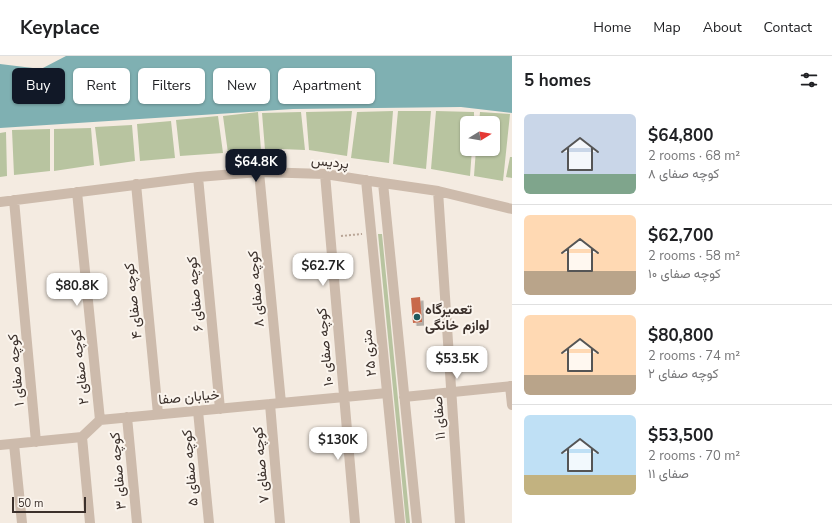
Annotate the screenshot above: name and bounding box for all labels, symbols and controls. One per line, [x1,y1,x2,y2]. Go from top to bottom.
text: Keyplace [20,15,99,41]
text: Home [593,18,631,37]
text: Map [653,18,681,37]
text: About [703,18,742,37]
text: Contact [764,18,812,37]
chip: Buy [12,68,65,104]
chip: Rent [73,68,130,104]
chip: Filters [138,68,205,104]
chip: New [213,68,270,104]
chip: Apartment [278,68,375,104]
text: 5 homes [524,69,591,92]
icon: filters [798,69,820,91]
north arrow [460,116,500,156]
map controls [460,116,500,156]
text: $64,800 [648,124,713,147]
icon: home [556,130,604,178]
text: 2 rooms · 68 m² [648,147,740,165]
pin: $64.8K [223,149,289,183]
street label: پردیس [310,151,350,173]
text: $64.8K [234,153,278,171]
text: کوچه صفای ۸ [648,165,719,183]
text: $62,700 [648,224,713,247]
icon: home [556,231,604,279]
text: 2 rooms · 58 m² [648,247,740,265]
street label: کوچه صفای ۸ [243,250,269,328]
pin: $62.7K [290,253,356,287]
street label: کوچه صفای ۶ [182,256,208,332]
text: $62.7K [301,257,345,275]
street label: کوچه صفای ۴ [120,262,146,340]
text: کوچه صفای ۱۰ [648,265,721,283]
pin: $80.8K [44,273,110,307]
text: $80.8K [55,277,99,295]
place label: تعمیرگاه لوازم خانگی [425,300,489,335]
street label: کوچه صفای ۱۰ [312,307,338,387]
marker: تعمیرگاه لوازم خانگی [412,312,422,322]
text: $80,800 [648,324,713,347]
street label: کوچه صفای ۲ [67,328,93,406]
street label: ۲۵ متری [357,329,381,377]
icon: home [556,331,604,379]
street label: کوچه صفای ۱ [3,333,29,407]
pin: $53.5K [424,346,490,380]
text: 2 rooms · 74 m² [648,347,740,365]
text: $53.5K [435,350,479,368]
text: کوچه صفای ۲ [648,365,718,383]
street label: خیابان صفا [158,385,220,409]
street label: صفای ۱۱ [428,395,450,441]
text: $53,500 [648,424,713,447]
street label: کوچه صفای ۷ [248,426,274,504]
pin: $130K [310,427,366,461]
street label: کوچه صفای ۵ [177,429,203,507]
street label: کوچه صفای ۳ [105,431,131,511]
text: $130K [318,431,358,449]
icon: home [556,431,604,479]
text: 2 rooms · 70 m² [648,447,740,465]
text: صفای ۱۱ [648,465,689,483]
scale bar [12,495,86,514]
text: 50 m [18,496,43,511]

